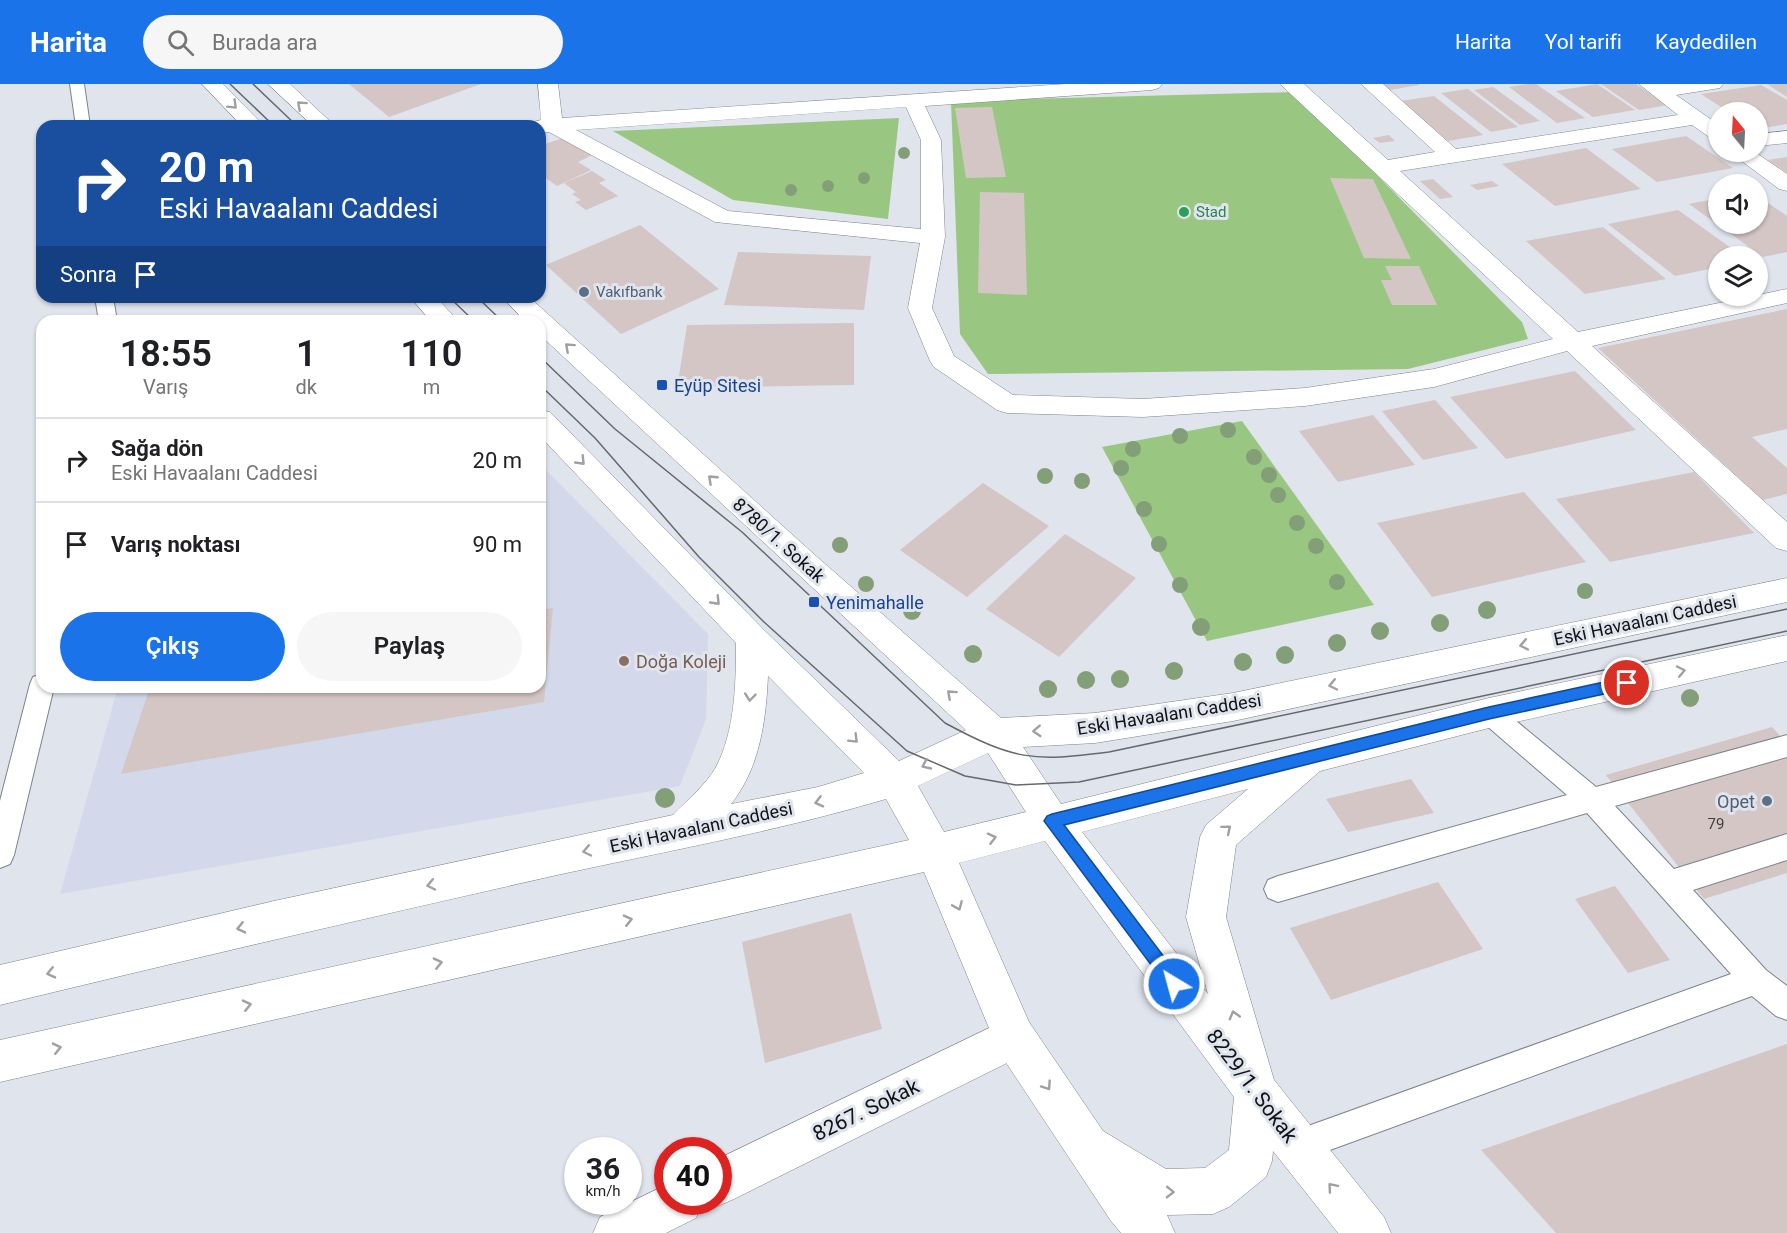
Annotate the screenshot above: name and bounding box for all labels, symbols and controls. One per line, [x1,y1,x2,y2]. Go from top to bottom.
search box [143,15,563,69]
text: Harita [30,26,107,59]
icon: search [164,26,197,59]
text: Burada ara [212,30,318,55]
text: Harita [1455,30,1512,54]
text: Yol tarifi [1545,30,1622,54]
text: Kaydedilen [1655,30,1757,54]
one-way arrow [226,98,237,109]
one-way arrow [297,101,308,112]
north arrow [1708,102,1768,162]
map controls [1708,102,1768,306]
text: 20 m [159,143,254,192]
icon: right [60,144,138,222]
button: sound [1708,174,1768,234]
text: Eski Havaalanı Caddesi [159,193,438,225]
place label: Stad [1196,203,1226,221]
marker: Stad [1177,205,1191,219]
button: layers [1708,246,1768,306]
icon: arrive [129,258,162,291]
text: Sonra [60,262,117,287]
place label: Vakıfbank [596,283,663,301]
marker: Vakıfbank [577,285,591,299]
text: 18:55 [120,333,212,375]
text: 1 [296,333,316,375]
text: 110 [401,333,462,375]
one-way arrow [565,343,575,354]
text: Varış [143,375,188,399]
text: dk [295,375,317,399]
text: m [423,375,440,399]
place label: Eyüp Sitesi [674,375,761,396]
marker: Eyüp Sitesi [655,378,669,392]
text: Sağa dön [111,436,203,461]
icon: right [60,444,93,477]
text: 20 m [473,448,522,473]
one-way arrow [573,453,584,464]
text: Eski Havaalanı Caddesi [111,461,318,485]
one-way arrow [708,475,719,486]
street label: 8780/1. Sokak [729,493,830,587]
icon: arrive [60,528,93,561]
text: Varış noktası [111,532,241,557]
text: 90 m [473,532,522,557]
street label: Eski Havaalanı Caddesi [1552,590,1738,650]
place label: Yenimahalle [826,592,924,613]
one-way arrow [708,594,719,605]
marker: Yenimahalle [807,595,821,609]
button: Çıkış [60,612,285,681]
button: Paylaş [297,612,522,681]
one-way arrow [1520,638,1530,651]
place label: Doğa Koleji [636,651,726,672]
marker: Doğa Koleji [617,654,631,668]
pin [1601,657,1652,708]
icon: arrive [1610,666,1643,699]
one-way arrow [1676,666,1686,679]
one-way arrow [1329,678,1339,691]
street label: Eski Havaalanı Caddesi [1075,689,1263,739]
one-way arrow [947,690,958,701]
one-way arrow [744,693,757,702]
one-way arrow [1033,724,1042,737]
one-way arrow [846,732,857,743]
one-way arrow [921,758,932,770]
place label: Opet [1717,791,1755,812]
marker: Opet [1760,794,1774,808]
one-way arrow [814,795,824,808]
street label: Eski Havaalanı Caddesi [608,797,794,857]
house number: 79 [1708,815,1724,833]
one-way arrow [1220,825,1231,836]
one-way arrow [987,832,997,845]
one-way arrow [582,844,592,857]
one-way arrow [427,878,437,891]
one-way arrow [951,899,963,910]
one-way arrow [623,915,633,928]
one-way arrow [236,920,246,933]
position arrow [1142,952,1206,1016]
one-way arrow [432,957,442,970]
one-way arrow [47,965,57,978]
one-way arrow [242,1000,252,1013]
one-way arrow [1229,1011,1241,1021]
street label: 8229/1. Sokak [1202,1025,1303,1148]
one-way arrow [52,1042,62,1055]
street label: 8267. Sokak [809,1074,923,1146]
one-way arrow [1040,1079,1051,1090]
speed limit sign: 40 [654,1137,732,1215]
text: 36 [586,1151,620,1186]
text: km/h [585,1182,621,1200]
one-way arrow [1329,1183,1340,1194]
one-way arrow [1166,1185,1175,1198]

